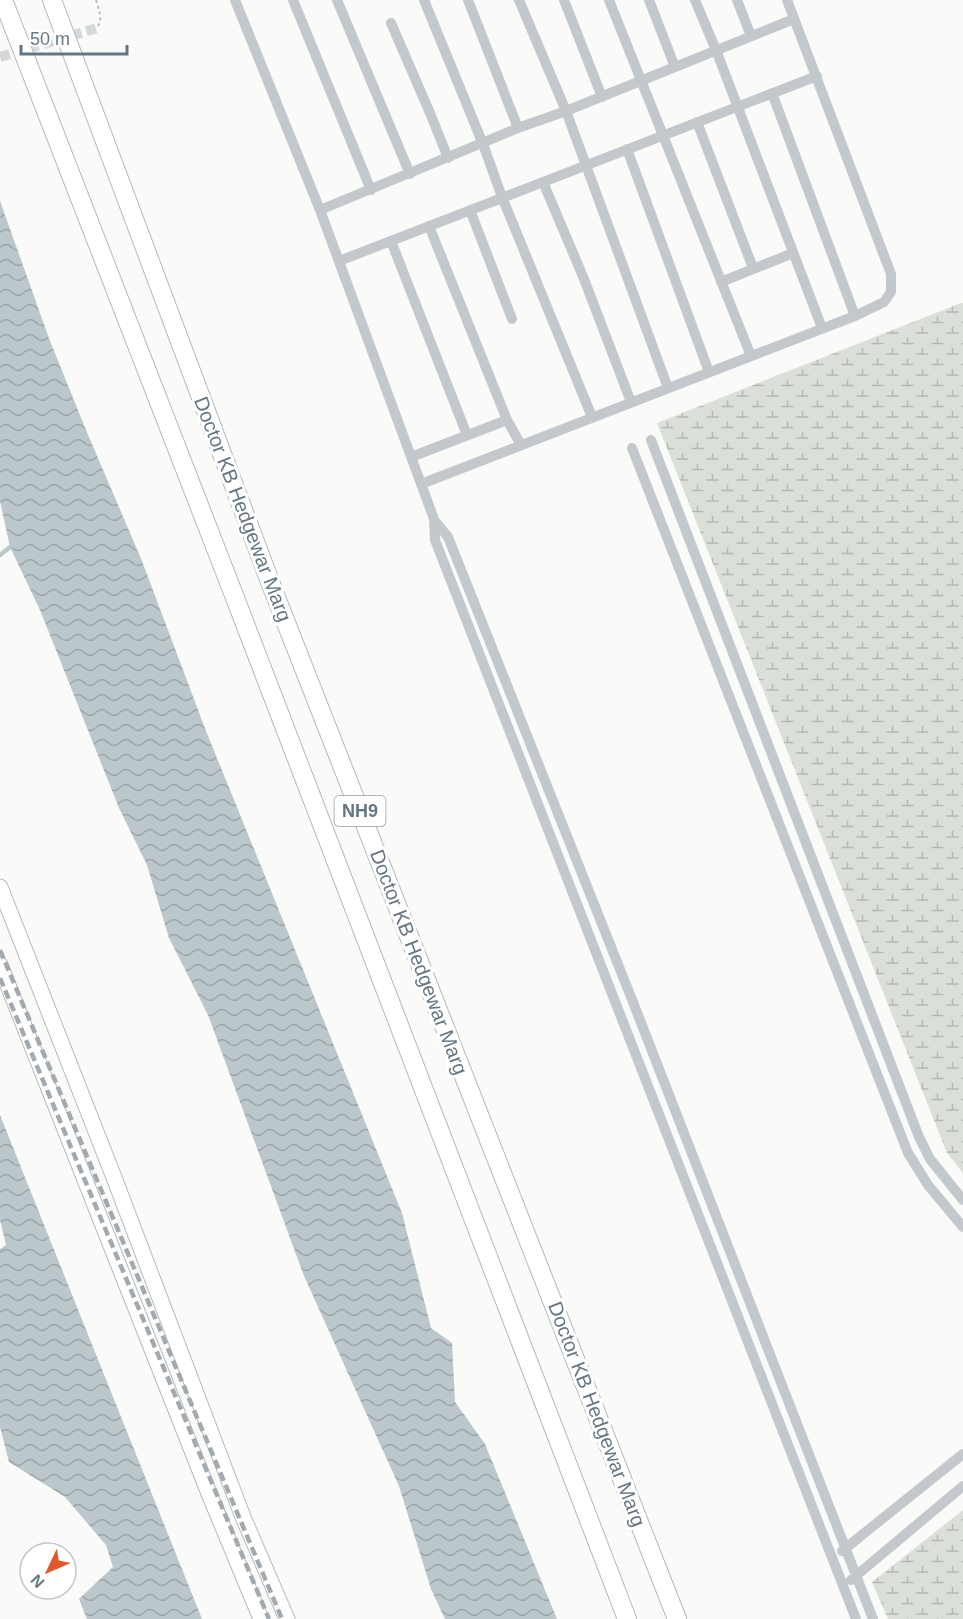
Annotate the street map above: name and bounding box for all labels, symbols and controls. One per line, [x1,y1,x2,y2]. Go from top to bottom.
scale bar [21,18,128,56]
text: 50 m [30,29,70,49]
street label: Doctor KB Hedgewar Marg [190,394,296,624]
road number: NH9 [334,796,386,826]
street label: Doctor KB Hedgewar Marg [366,847,472,1077]
street label: Doctor KB Hedgewar Marg [544,1299,650,1529]
north arrow [18,1541,78,1601]
text: N [27,1571,48,1591]

